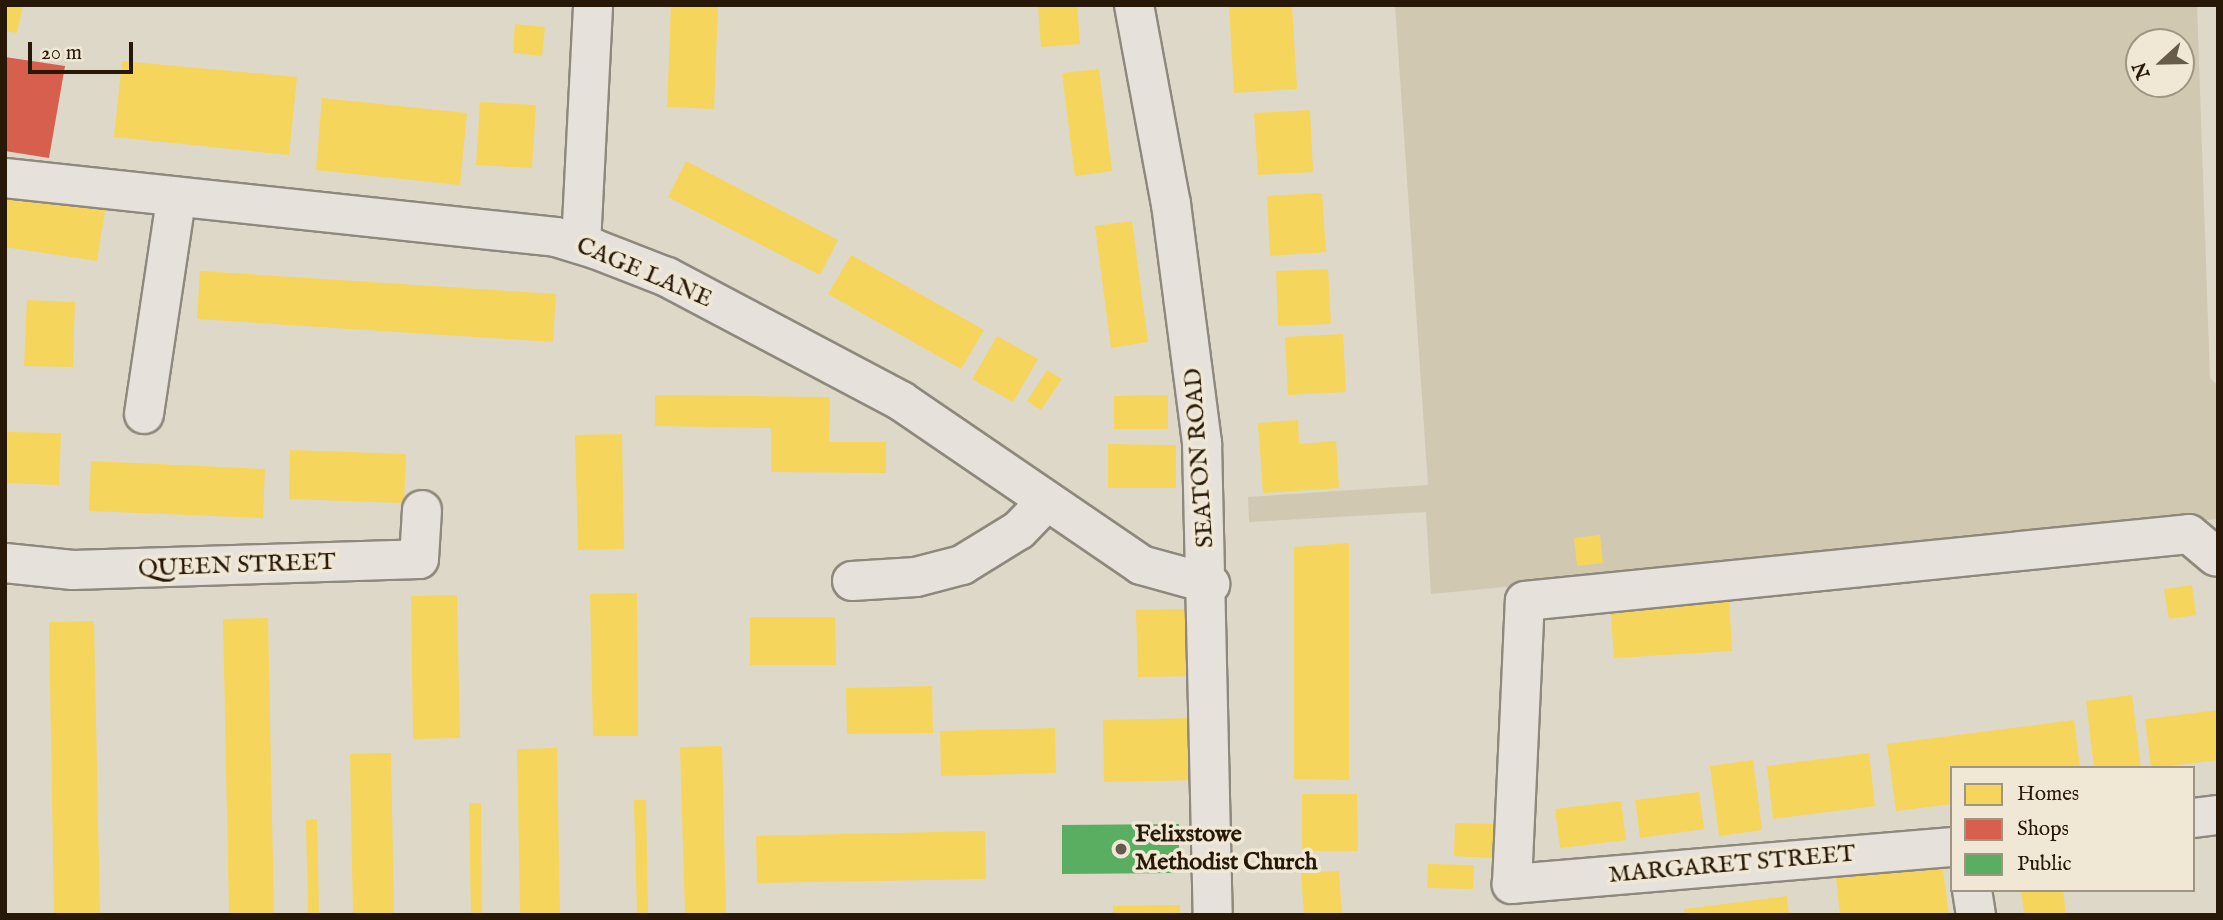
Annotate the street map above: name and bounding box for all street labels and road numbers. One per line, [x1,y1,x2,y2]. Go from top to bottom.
street label: CAGE LANE [572,232,716,314]
street label: SEATON ROAD [1179,367,1221,549]
street label: QUEEN STREET [138,548,336,584]
street label: MARGARET STREET [1607,840,1857,890]

